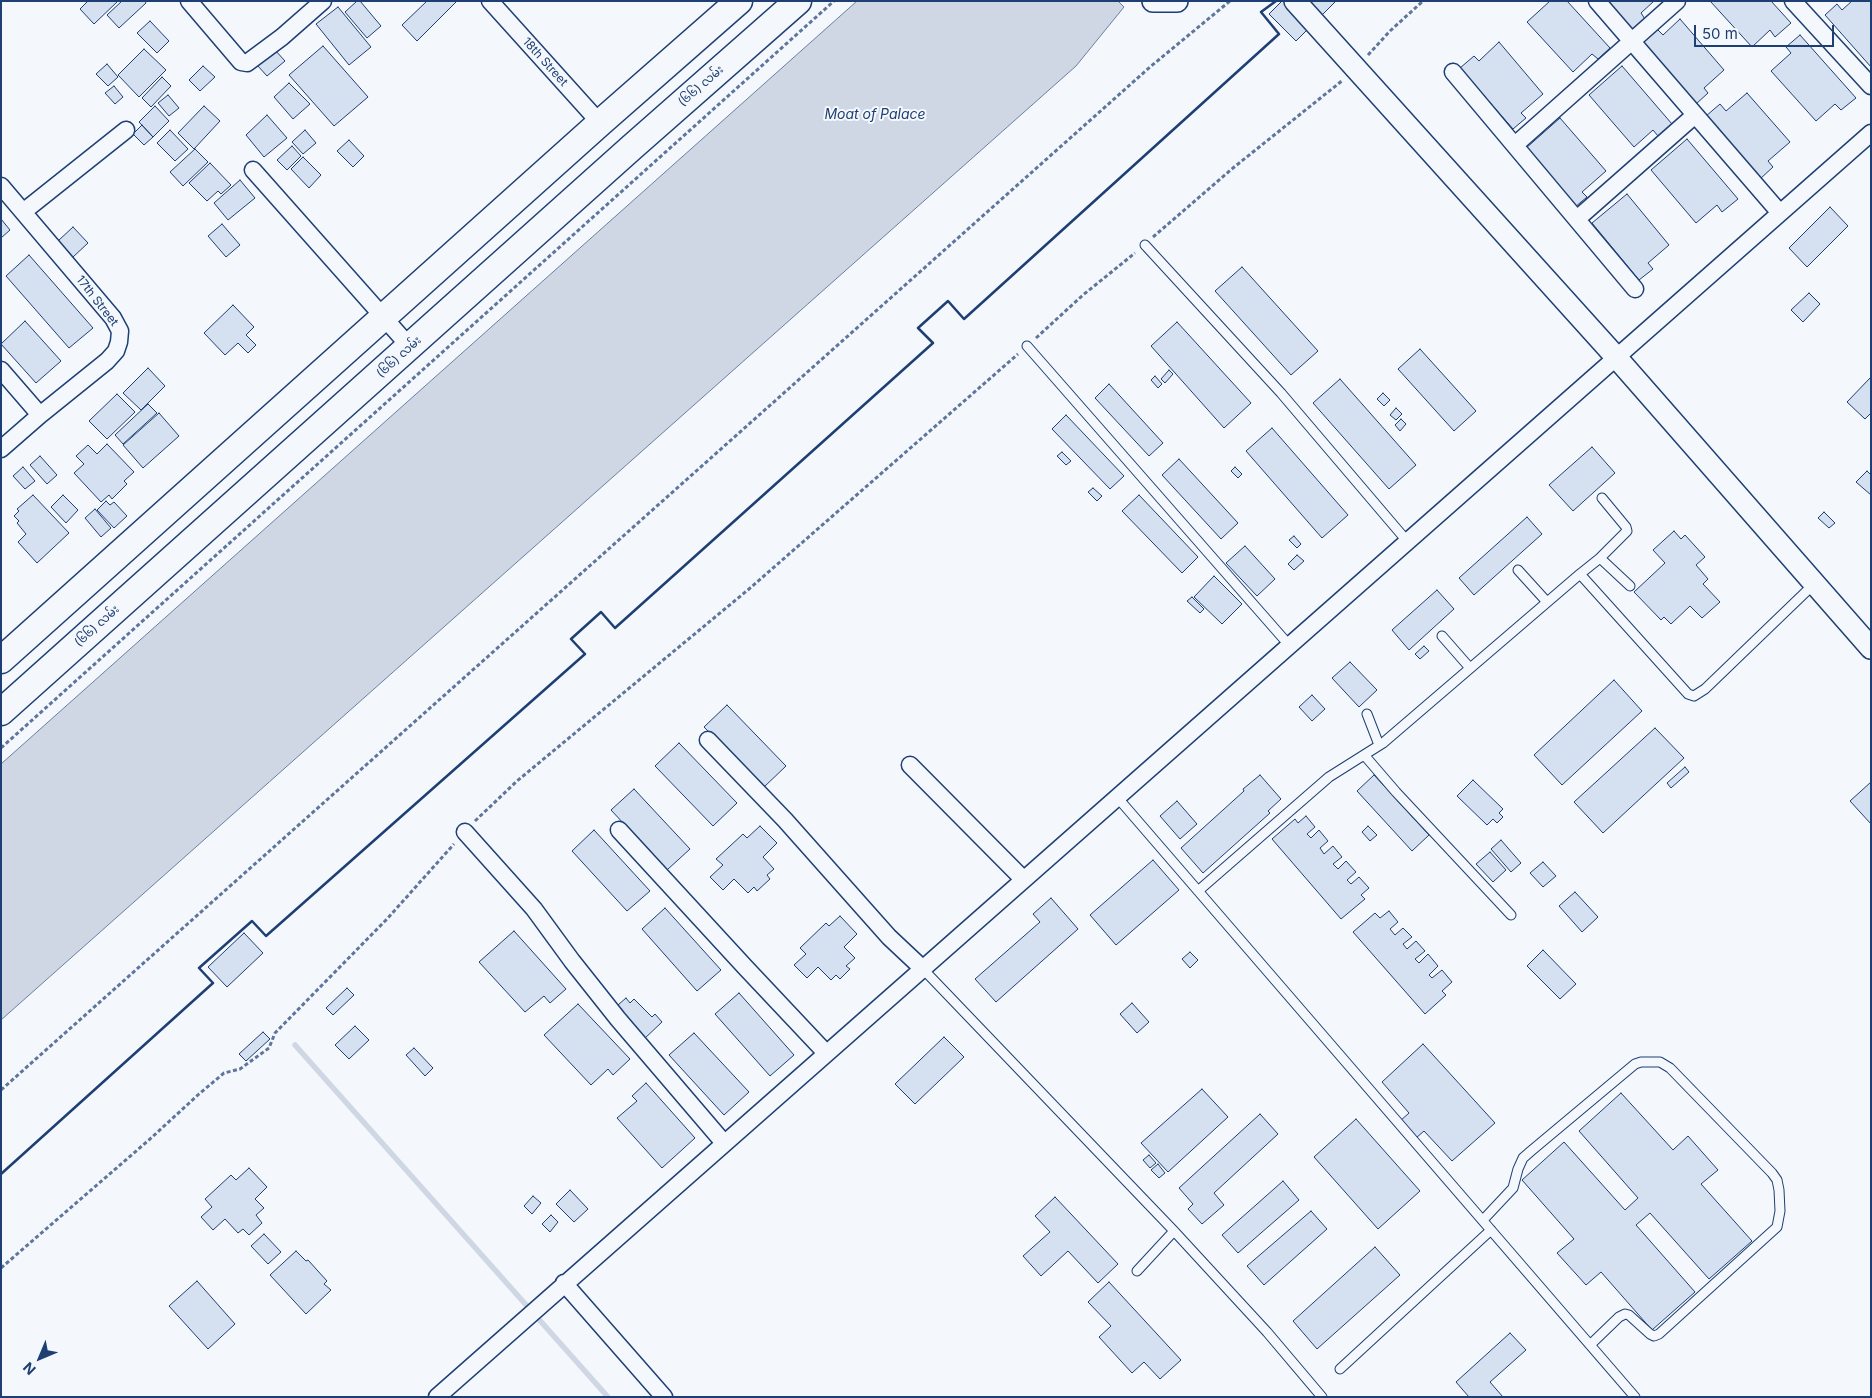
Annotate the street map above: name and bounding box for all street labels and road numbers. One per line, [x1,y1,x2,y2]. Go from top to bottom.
street label: 18th Street [519,35,571,89]
street label: (၆၆) လမ်း [675,62,727,110]
street label: 17th Street [73,273,121,329]
street label: (၆၆) လမ်း [374,333,424,381]
street label: (၆၆) လမ်း [72,602,122,650]

